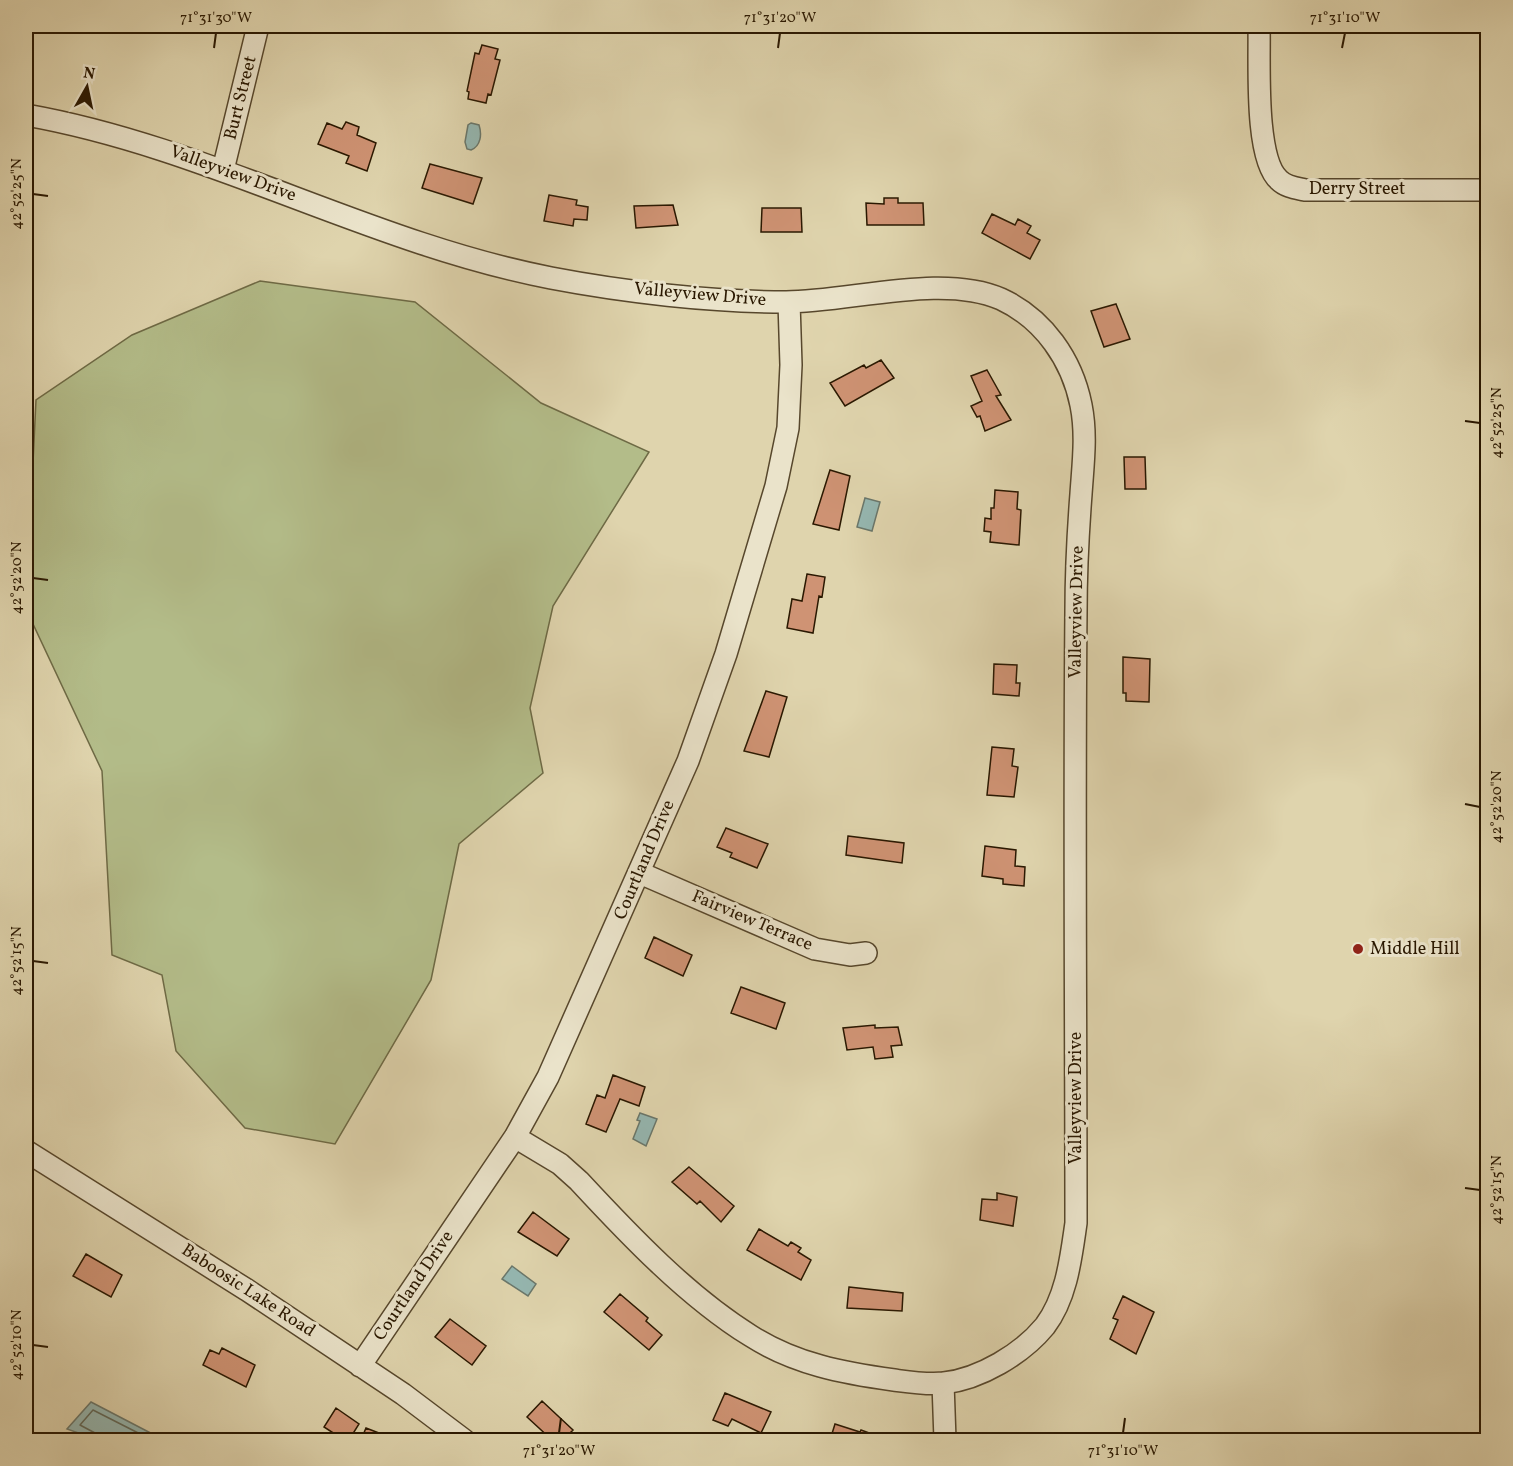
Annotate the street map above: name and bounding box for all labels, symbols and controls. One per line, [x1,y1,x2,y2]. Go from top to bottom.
text: 71°31'30"W [180,8,252,29]
text: 71°31'20"W [744,8,816,29]
text: 71°31'10"W [1310,8,1380,29]
street label: Burt Street [218,53,264,143]
north arrow [57,57,117,117]
text: N [82,62,97,86]
street label: Valleyview Drive [166,140,300,208]
text: 42°52'25"N [7,158,28,230]
street label: Derry Street [1309,177,1405,202]
street label: Valleyview Drive [633,277,767,313]
text: 42°52'25"N [1487,387,1508,459]
text: 42°52'20"N [7,541,28,615]
street label: Valleyview Drive [1063,545,1091,679]
text: 42°52'20"N [1487,770,1508,844]
street label: Courtland Drive [608,796,682,924]
street label: Fairview Terrace [688,884,816,958]
text: 42°52'15"N [7,926,28,996]
place label: Middle Hill [1370,937,1460,962]
marker: Middle Hill [1351,942,1365,956]
street label: Valleyview Drive [1064,1032,1089,1164]
text: 42°52'15"N [1487,1155,1508,1225]
street label: Courtland Drive [368,1226,460,1346]
street label: Baboosic Lake Road [176,1238,320,1344]
text: 42°52'10"N [7,1309,28,1381]
text: 71°31'20"W [523,1441,595,1462]
text: 71°31'10"W [1088,1441,1158,1462]

